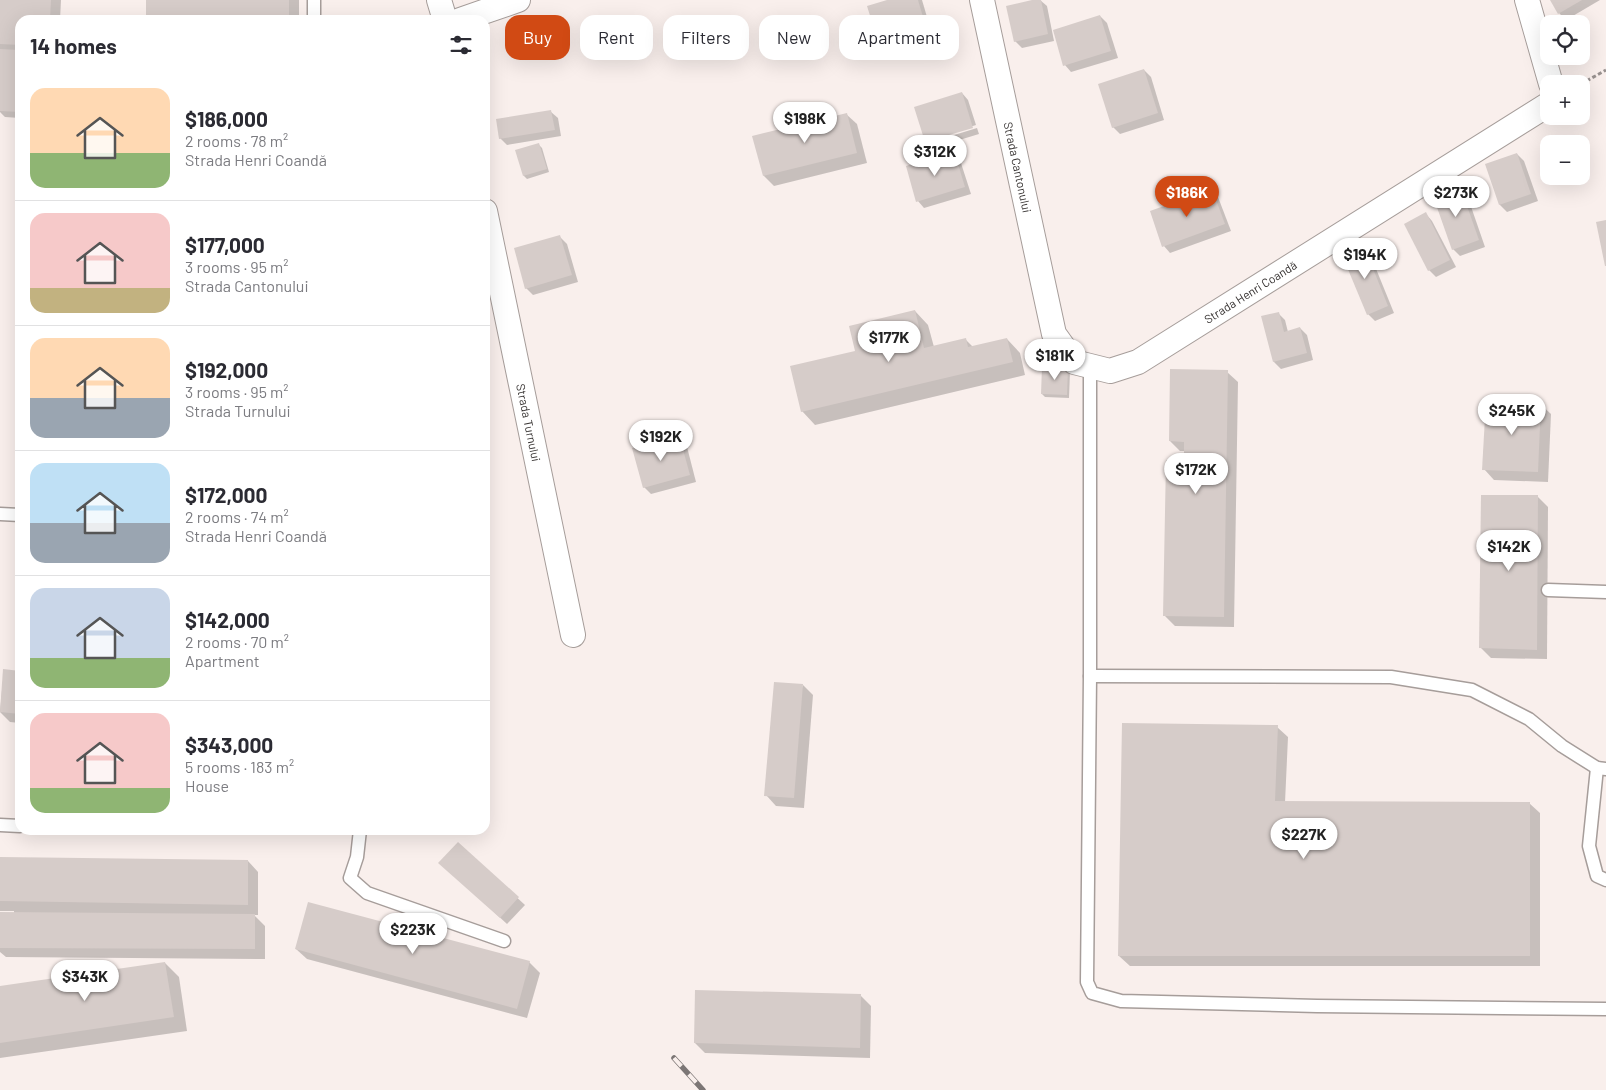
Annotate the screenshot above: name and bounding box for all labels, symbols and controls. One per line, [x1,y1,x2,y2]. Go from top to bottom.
chip: Buy [505,15,570,60]
chip: Rent [580,15,653,60]
chip: Filters [663,15,749,60]
chip: New [759,15,829,60]
chip: Apartment [839,15,959,60]
map controls [1540,15,1590,185]
button: locate [1540,15,1590,65]
icon: filters [447,31,475,59]
text: 14 homes [30,33,117,58]
button: + [1540,75,1590,125]
pin: $198K [770,102,840,144]
text: $186,000 [185,106,268,131]
icon: home [70,108,130,168]
text: $198K [784,108,826,127]
street label: Strada Cantonului [1001,120,1035,214]
text: 2 rooms · 78 m² [185,131,288,150]
pin: $312K [900,134,970,177]
button: − [1540,135,1590,185]
text: $312K [914,141,956,160]
text: Strada Henri Coandă [185,150,327,169]
pin: $186K [1152,176,1222,218]
pin: $273K [1421,176,1491,218]
text: $186K [1166,182,1208,201]
text: $273K [1434,182,1478,201]
text: $177,000 [185,232,265,257]
icon: home [70,233,130,293]
pin: $194K [1330,238,1400,280]
text: $194K [1343,244,1387,263]
text: 3 rooms · 95 m² [185,257,289,276]
street label: Strada Henri Coandă [1201,257,1299,326]
text: Strada Cantonului [185,276,309,295]
pin: $177K [854,320,924,363]
text: $177K [869,327,909,346]
pin: $181K [1020,338,1090,381]
text: $181K [1036,345,1074,364]
text: $192,000 [185,357,268,382]
icon: home [70,358,130,418]
text: 3 rooms · 95 m² [185,382,289,401]
street label: Strada Turnului [514,382,544,463]
pin: $245K [1477,394,1547,436]
text: $245K [1489,400,1535,419]
text: Strada Turnului [185,401,291,420]
pin: $192K [626,420,696,462]
text: $192K [640,426,682,445]
pin: $172K [1161,452,1231,495]
text: $172K [1175,459,1217,478]
text: $172,000 [185,482,268,507]
icon: home [70,483,130,543]
text: 2 rooms · 74 m² [185,507,289,526]
text: Strada Henri Coandă [185,526,327,545]
pin: $142K [1474,530,1544,572]
text: $142K [1487,536,1531,555]
text: $142,000 [185,607,270,632]
icon: home [70,608,130,668]
text: 2 rooms · 70 m² [185,632,289,651]
text: Apartment [185,651,260,670]
text: $343,000 [185,732,273,757]
icon: home [70,733,130,793]
text: 5 rooms · 183 m² [185,757,294,776]
text: House [185,776,229,795]
pin: $227K [1269,818,1339,860]
text: $227K [1281,824,1327,843]
pin: $223K [378,912,448,955]
text: $223K [390,919,436,938]
pin: $343K [50,960,120,1002]
text: $343K [62,966,108,985]

